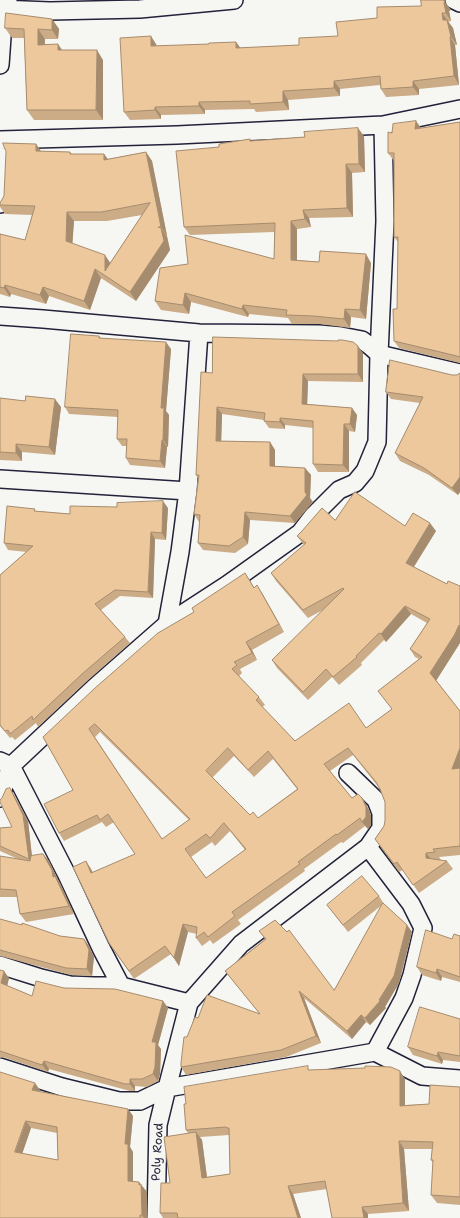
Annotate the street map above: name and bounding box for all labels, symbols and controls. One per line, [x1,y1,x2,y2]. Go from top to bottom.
street label: Poly Road [149,1123,167,1181]

